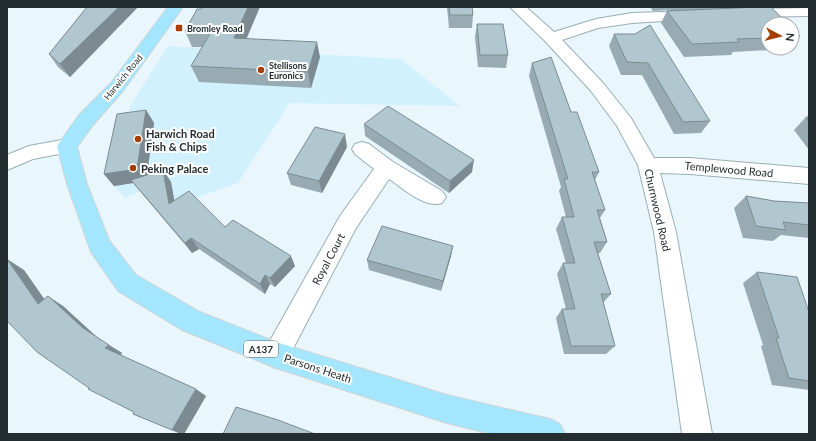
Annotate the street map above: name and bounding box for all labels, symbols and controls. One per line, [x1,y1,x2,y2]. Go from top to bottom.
north arrow [760,16,800,56]
marker: Bromley Road [174,23,184,33]
place label: Bromley Road [187,23,243,34]
text: N [783,32,797,42]
street label: Harwich Road [101,52,145,102]
place label: Stellisons Euronics [269,60,307,81]
marker: Stellisons Euronics [256,65,266,75]
place label: Harwich Road Fish & Chips [146,127,215,153]
marker: Harwich Road Fish & Chips [133,134,143,144]
street label: Templewood Road [684,159,774,179]
place label: Peking Palace [141,162,209,175]
marker: Peking Palace [128,163,138,173]
street label: Churnwood Road [642,168,674,252]
street label: Royal Court [309,231,347,287]
road number: A137 [244,341,278,357]
street label: Parsons Heath [283,351,353,385]

